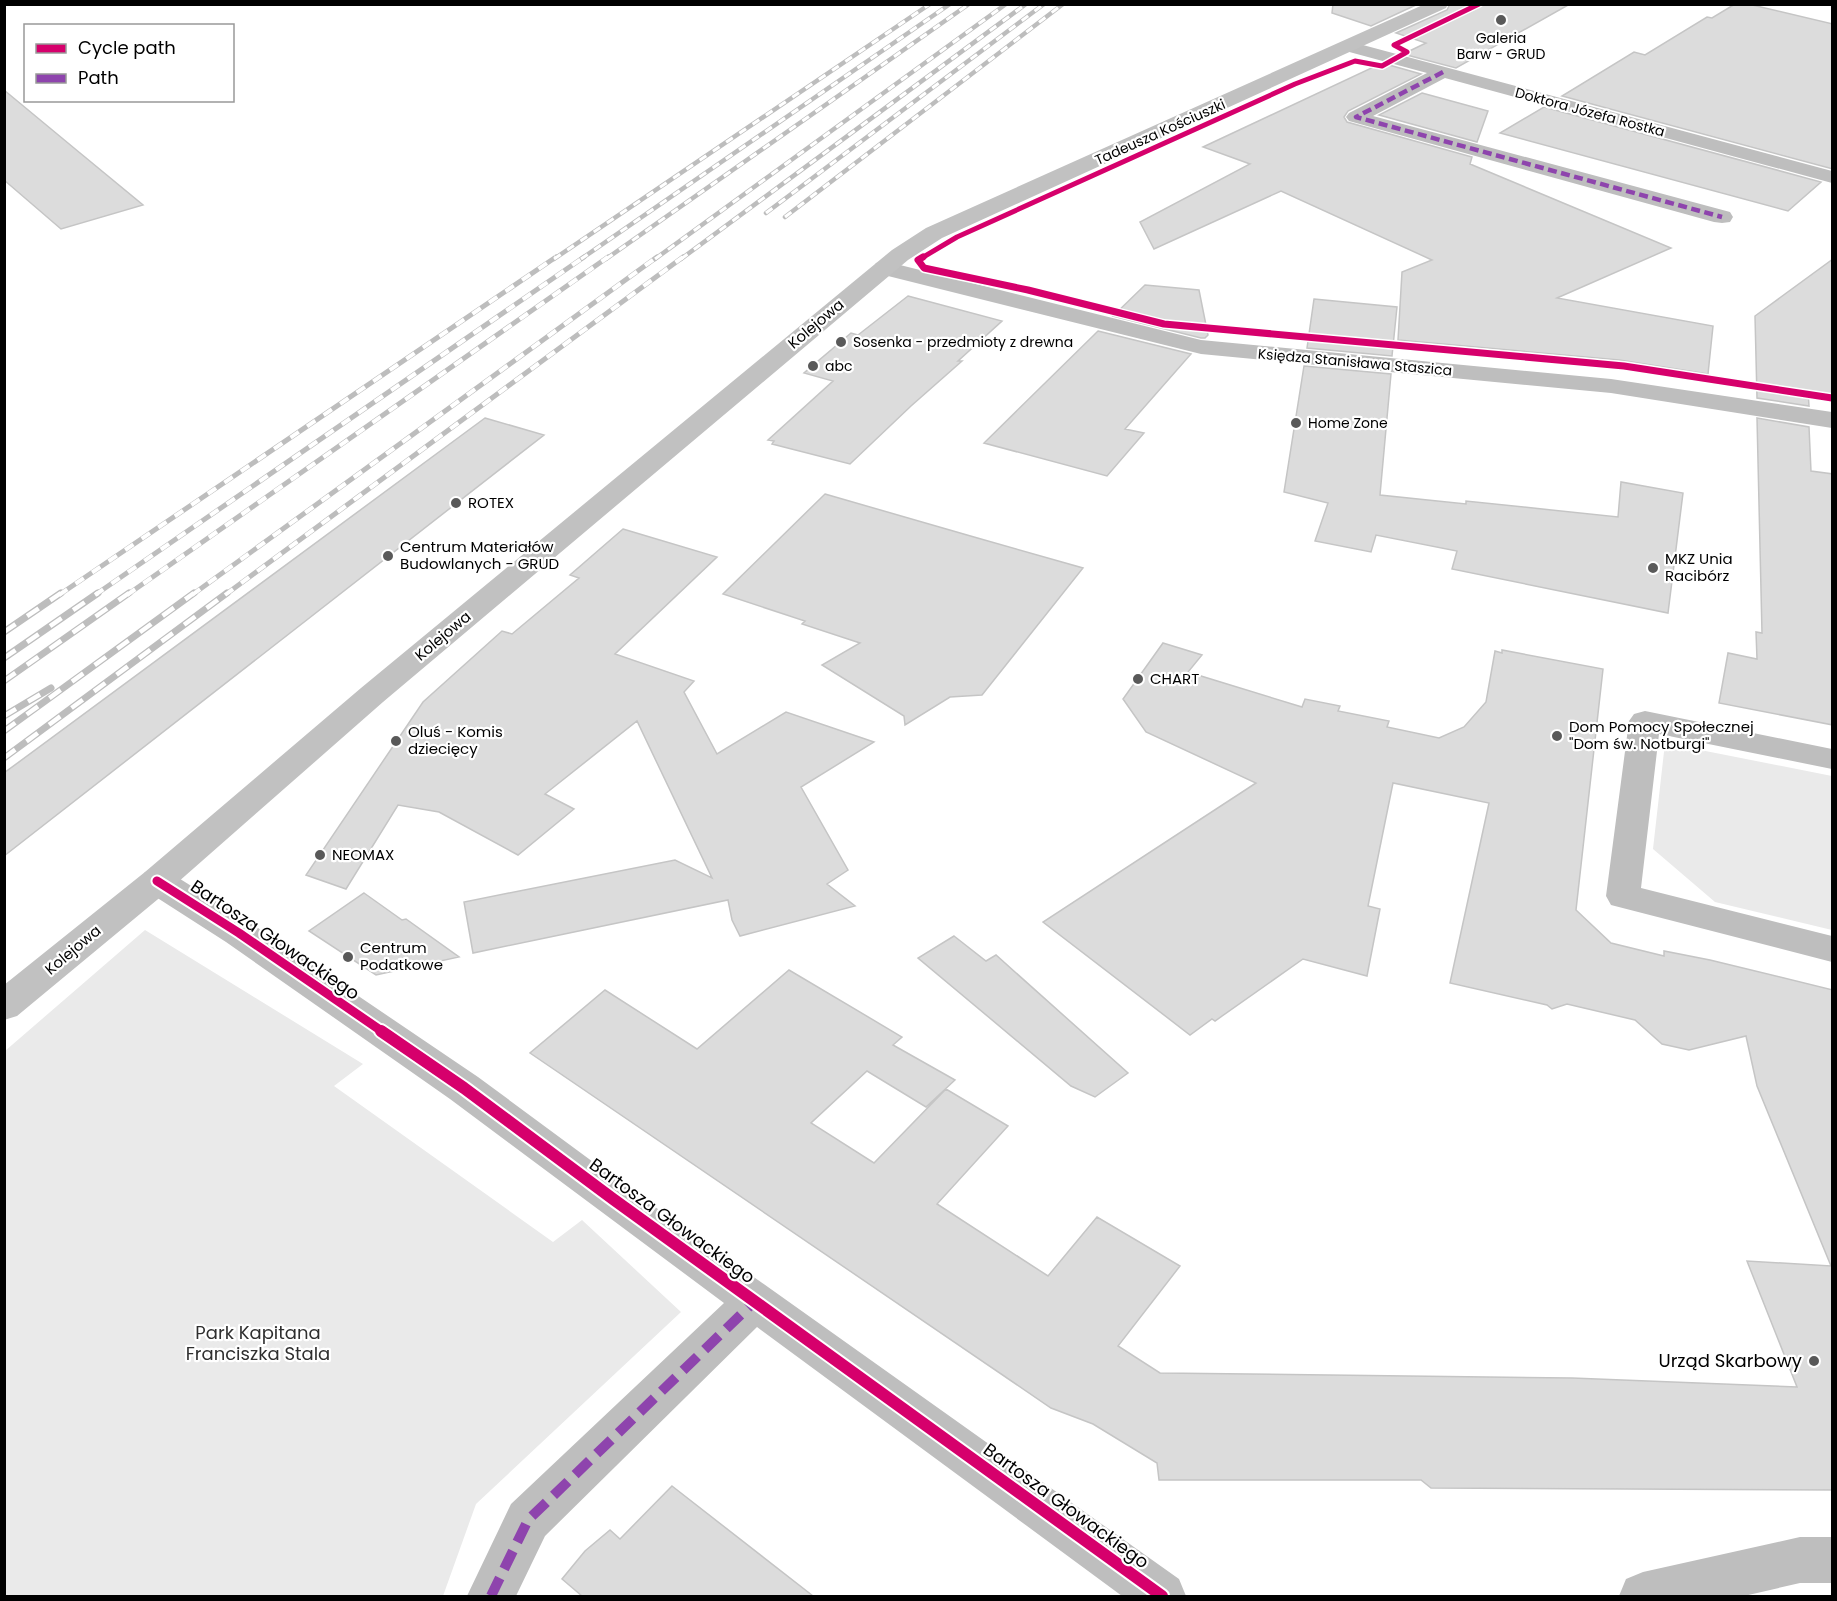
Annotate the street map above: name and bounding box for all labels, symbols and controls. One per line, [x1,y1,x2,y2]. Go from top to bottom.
marker: Galeria Barw - GRUD [1494,13,1508,27]
legend [24,24,234,102]
place label: Galeria Barw - GRUD [1457,28,1545,64]
text: Cycle path [78,35,176,60]
text: Path [78,65,119,90]
street label: Doktora Józefa Rostka [1513,82,1667,142]
street label: Tadeusza Kościuszki [1092,94,1228,170]
street label: Kolejowa [783,294,848,353]
place label: Sosenka - przedmioty z drewna [853,332,1073,352]
marker: Sosenka - przedmioty z drewna [834,335,848,349]
street label: Księdza Stanisława Staszica [1257,344,1453,380]
place label: abc [825,356,852,376]
marker: abc [806,359,820,373]
place label: Home Zone [1308,413,1388,433]
marker: Home Zone [1289,416,1303,430]
place label: ROTEX [468,492,514,513]
marker: ROTEX [449,496,463,510]
place label: Centrum Materiałów Budowlanych - GRUD [400,536,559,574]
place label: MKZ Unia Racibórz [1665,548,1733,586]
marker: Centrum Materiałów Budowlanych - GRUD [381,549,395,563]
marker: MKZ Unia Racibórz [1646,561,1660,575]
street label: Kolejowa [410,606,475,665]
place label: CHART [1150,668,1199,689]
marker: CHART [1131,672,1145,686]
place label: Dom Pomocy Społecznej "Dom św. Notburgi" [1569,716,1754,754]
place label: Oluś - Komis dziecięcy [408,721,503,759]
marker: Dom Pomocy Społecznej "Dom św. Notburgi" [1550,729,1564,743]
marker: Oluś - Komis dziecięcy [389,734,403,748]
place label: NEOMAX [332,844,394,865]
marker: NEOMAX [313,848,327,862]
street label: Bartosza Głowackiego [186,874,365,1006]
street label: Kolejowa [40,920,105,979]
place label: Centrum Podatkowe [360,937,443,975]
marker: Centrum Podatkowe [341,950,355,964]
street label: Bartosza Głowackiego [584,1152,760,1289]
park label: Park Kapitana Franciszka Stala [186,1320,330,1366]
place label: Urząd Skarbowy [1659,1348,1802,1373]
marker: Urząd Skarbowy [1807,1354,1821,1368]
street label: Bartosza Głowackiego [978,1437,1154,1574]

